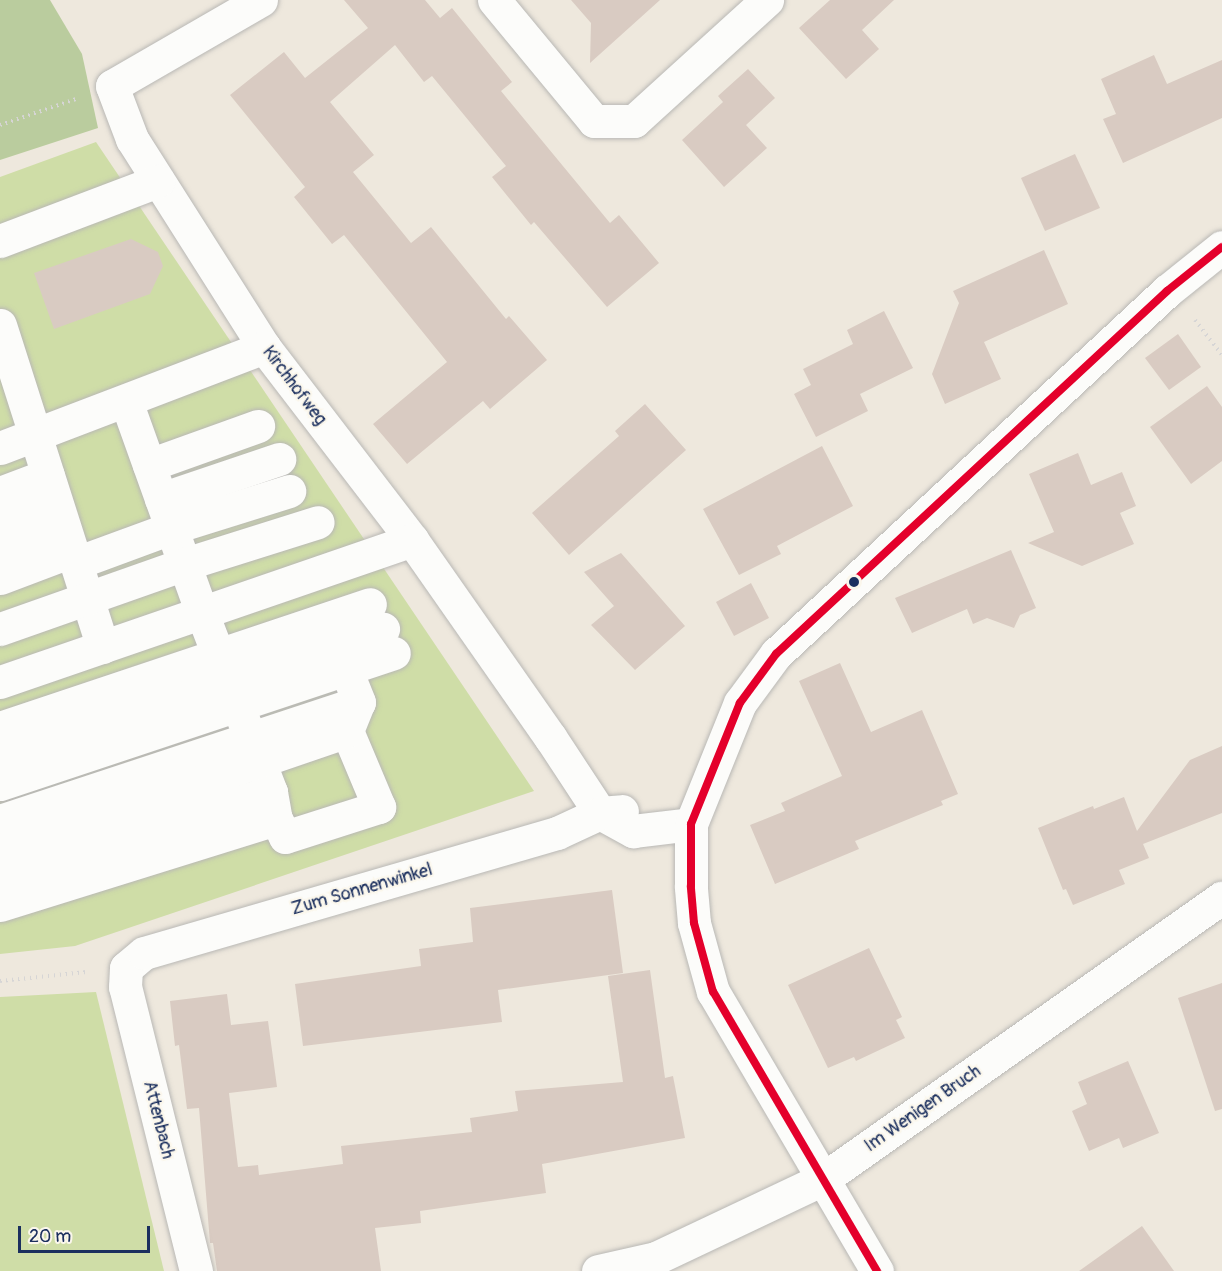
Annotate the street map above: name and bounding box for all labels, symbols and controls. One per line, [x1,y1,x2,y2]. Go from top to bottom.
street label: Kirchhofweg [257,342,331,430]
unlabelled marker [848,576,860,588]
street label: Zum Sonnenwinkel [289,860,435,920]
street label: Im Wenigen Bruch [861,1061,985,1157]
street label: Attenbach [138,1079,178,1161]
scale bar [21,1214,153,1252]
text: 20 m [29,1225,71,1248]

